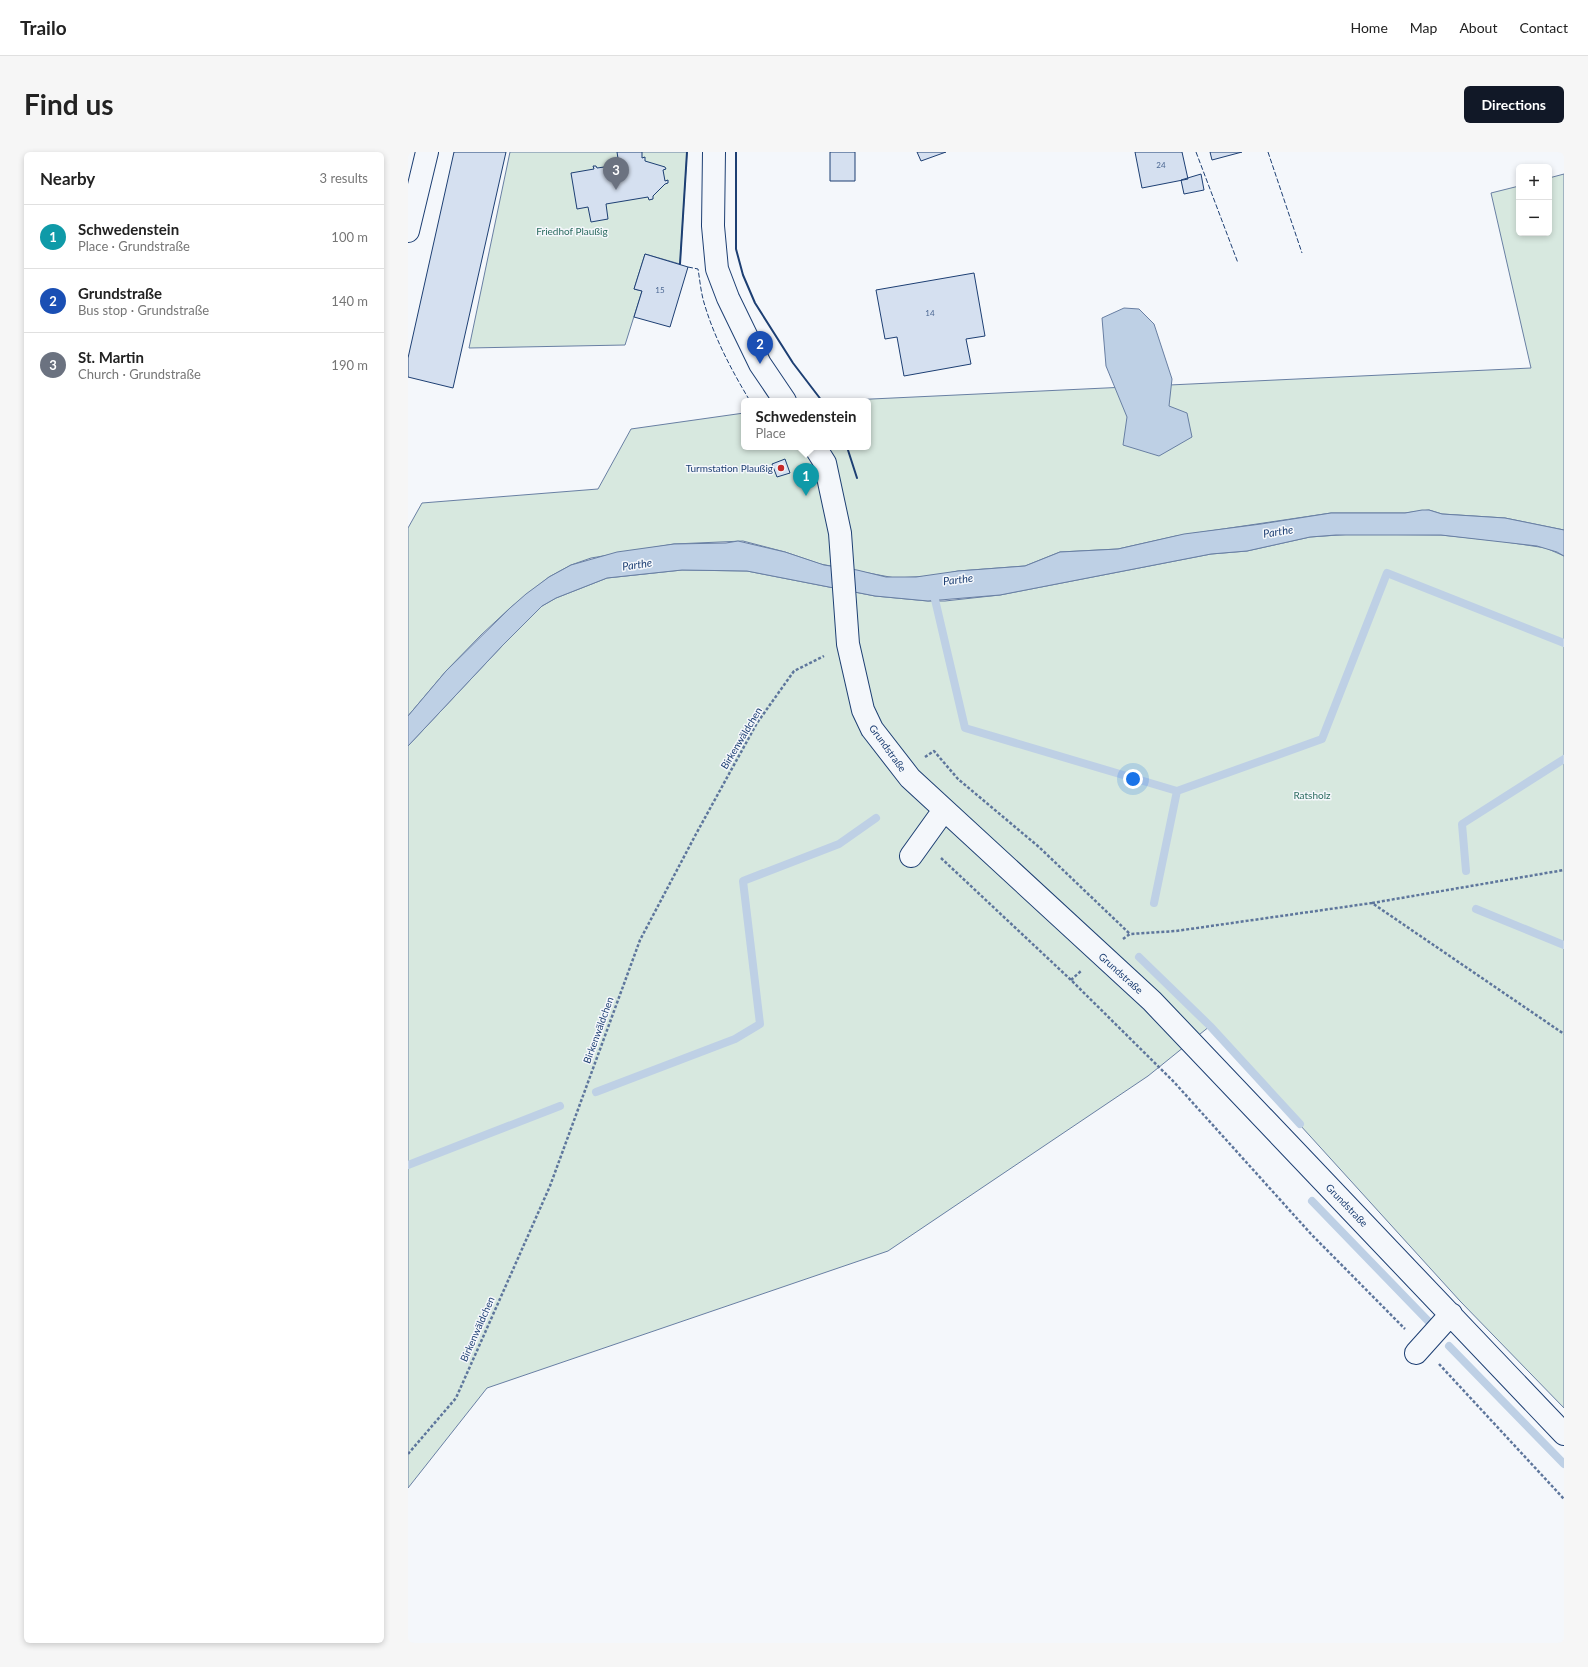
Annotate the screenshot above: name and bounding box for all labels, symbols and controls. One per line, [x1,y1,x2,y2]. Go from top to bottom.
text: Trailo [20,16,67,39]
text: Home [1350,19,1388,36]
text: Map [1410,19,1437,36]
text: About [1459,19,1497,36]
text: Contact [1519,19,1568,36]
button: Directions [1464,86,1564,123]
text: Find us [24,87,114,121]
pin: 3 [603,157,629,190]
house number: 24 [1156,160,1166,170]
map controls [1516,164,1552,236]
button: + [1516,164,1552,200]
text: Nearby [40,168,95,189]
text: 3 results [320,170,368,186]
button: − [1516,200,1552,236]
text: Schwedenstein [78,220,179,238]
park label: Friedhof Plaußig [536,225,608,237]
text: 1 [49,229,57,245]
text: 100 m [331,229,368,245]
text: Place · Grundstraße [78,238,190,254]
text: Grundstraße [78,284,162,302]
house number: 15 [655,285,665,295]
text: 2 [49,293,57,309]
text: 140 m [331,293,368,309]
text: Bus stop · Grundstraße [78,302,209,318]
house number: 14 [925,308,935,318]
pin: 2 [747,331,773,364]
text: St. Martin [78,348,144,366]
text: 3 [49,357,57,373]
text: 190 m [331,357,368,373]
text: Church · Grundstraße [78,366,201,382]
popup [741,398,871,450]
text: Schwedenstein [755,407,857,425]
text: Place [755,425,786,441]
place label: Turmstation Plaußig [686,462,773,474]
marker: Turmstation Plaußig [776,463,786,473]
pin: 1 [793,463,819,496]
water label: Parthe [1262,522,1294,540]
water label: Parthe [621,555,653,573]
water label: Parthe [942,571,974,587]
street label: Birkenwäldchen [718,705,764,771]
street label: Grundstraße [867,722,909,774]
your location [1123,769,1143,789]
park label: Ratsholz [1293,789,1331,801]
street label: Grundstraße [1096,950,1146,996]
street label: Birkenwäldchen [580,995,616,1065]
street label: Grundstraße [1324,1181,1370,1229]
street label: Birkenwäldchen [457,1295,497,1363]

